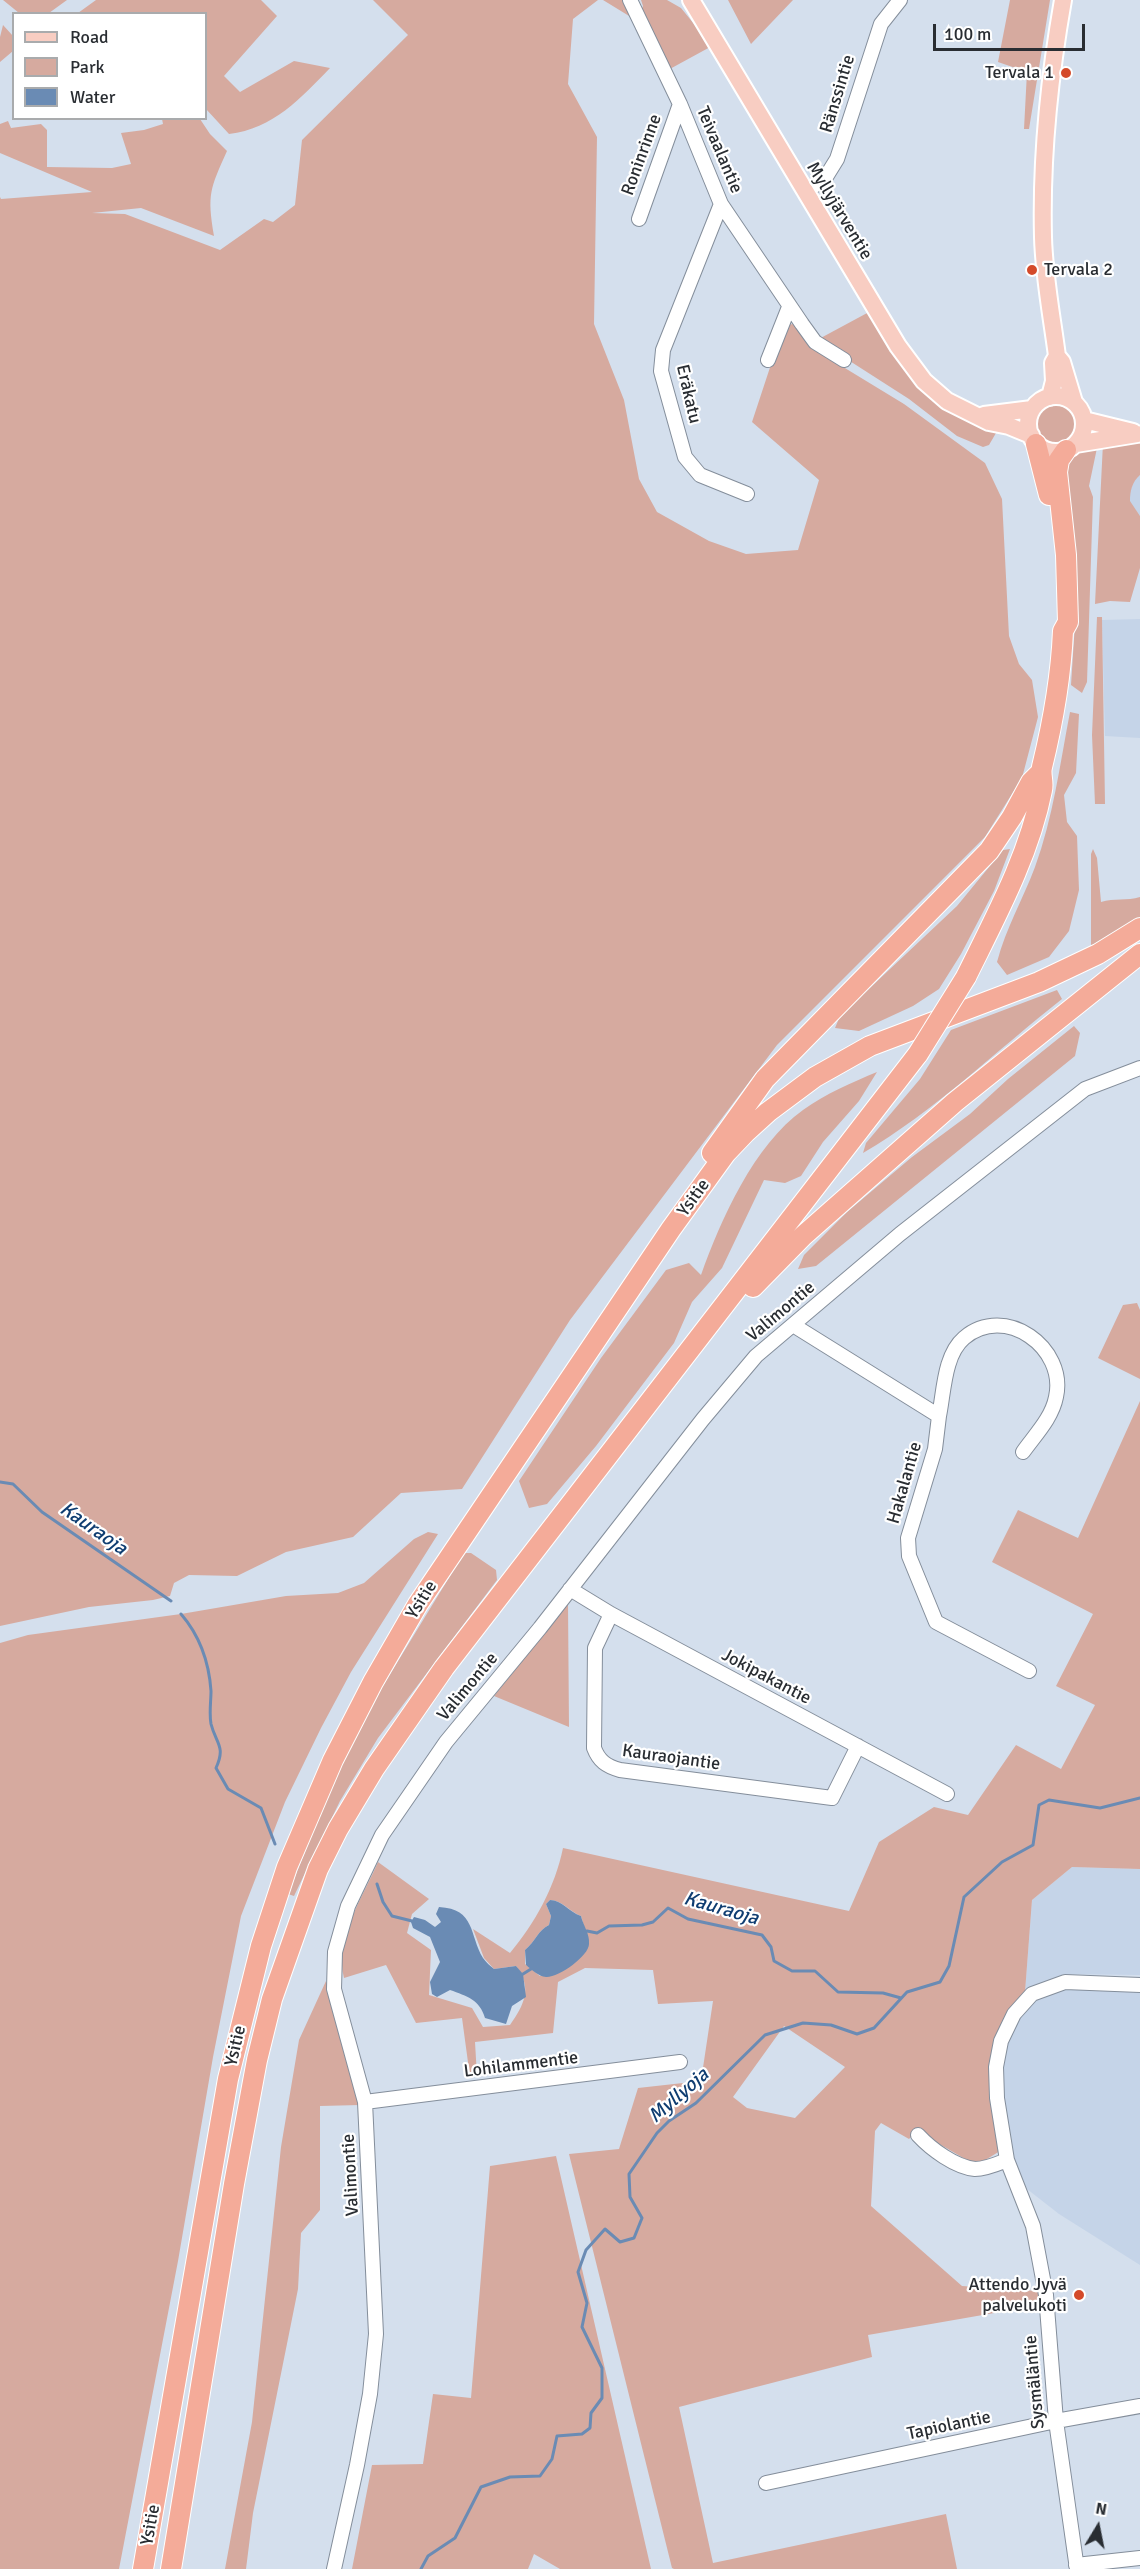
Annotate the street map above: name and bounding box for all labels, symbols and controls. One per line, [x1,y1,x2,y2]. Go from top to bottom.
legend [12,12,207,120]
scale bar [936,12,1088,50]
text: 100 m [944,23,991,45]
text: Road [70,26,109,48]
street label: Ränssintie [816,52,860,136]
text: Park [70,56,105,78]
place label: Tervala 1 [985,62,1054,84]
marker: Tervala 1 [1059,66,1073,80]
text: Water [70,86,115,108]
street label: Teivaalantie [691,103,747,197]
street label: Roninrinne [617,111,667,199]
street label: Myllyjärventie [801,158,877,264]
place label: Tervala 2 [1044,259,1113,281]
marker: Tervala 2 [1025,263,1039,277]
street label: Eräkatu [671,362,705,426]
street label: Ysitie [673,1175,715,1221]
street label: Valimontie [742,1277,820,1347]
street label: Hakalantie [883,1440,927,1526]
water label: Kauraoja [55,1497,131,1561]
street label: Ysitie [402,1577,442,1623]
street label: Jokipakantie [718,1644,814,1710]
street label: Valimontie [433,1648,503,1726]
street label: Kauraojantie [621,1740,721,1776]
water label: Kauraoja [681,1887,761,1931]
street label: Ysitie [221,2024,251,2068]
street label: Lohilammentie [462,2047,580,2083]
water label: Myllyoja [644,2063,714,2129]
street label: Valimontie [338,2133,364,2217]
place label: Attendo Jyvä palvelukoti [968,2274,1067,2316]
marker: Attendo Jyvä palvelukoti [1072,2288,1086,2302]
street label: Sysmäläntie [1020,2334,1050,2430]
street label: Tapiolantie [905,2407,993,2445]
north arrow [1068,2497,1128,2557]
text: N [1094,2498,1108,2520]
street label: Ysitie [137,2503,165,2547]

